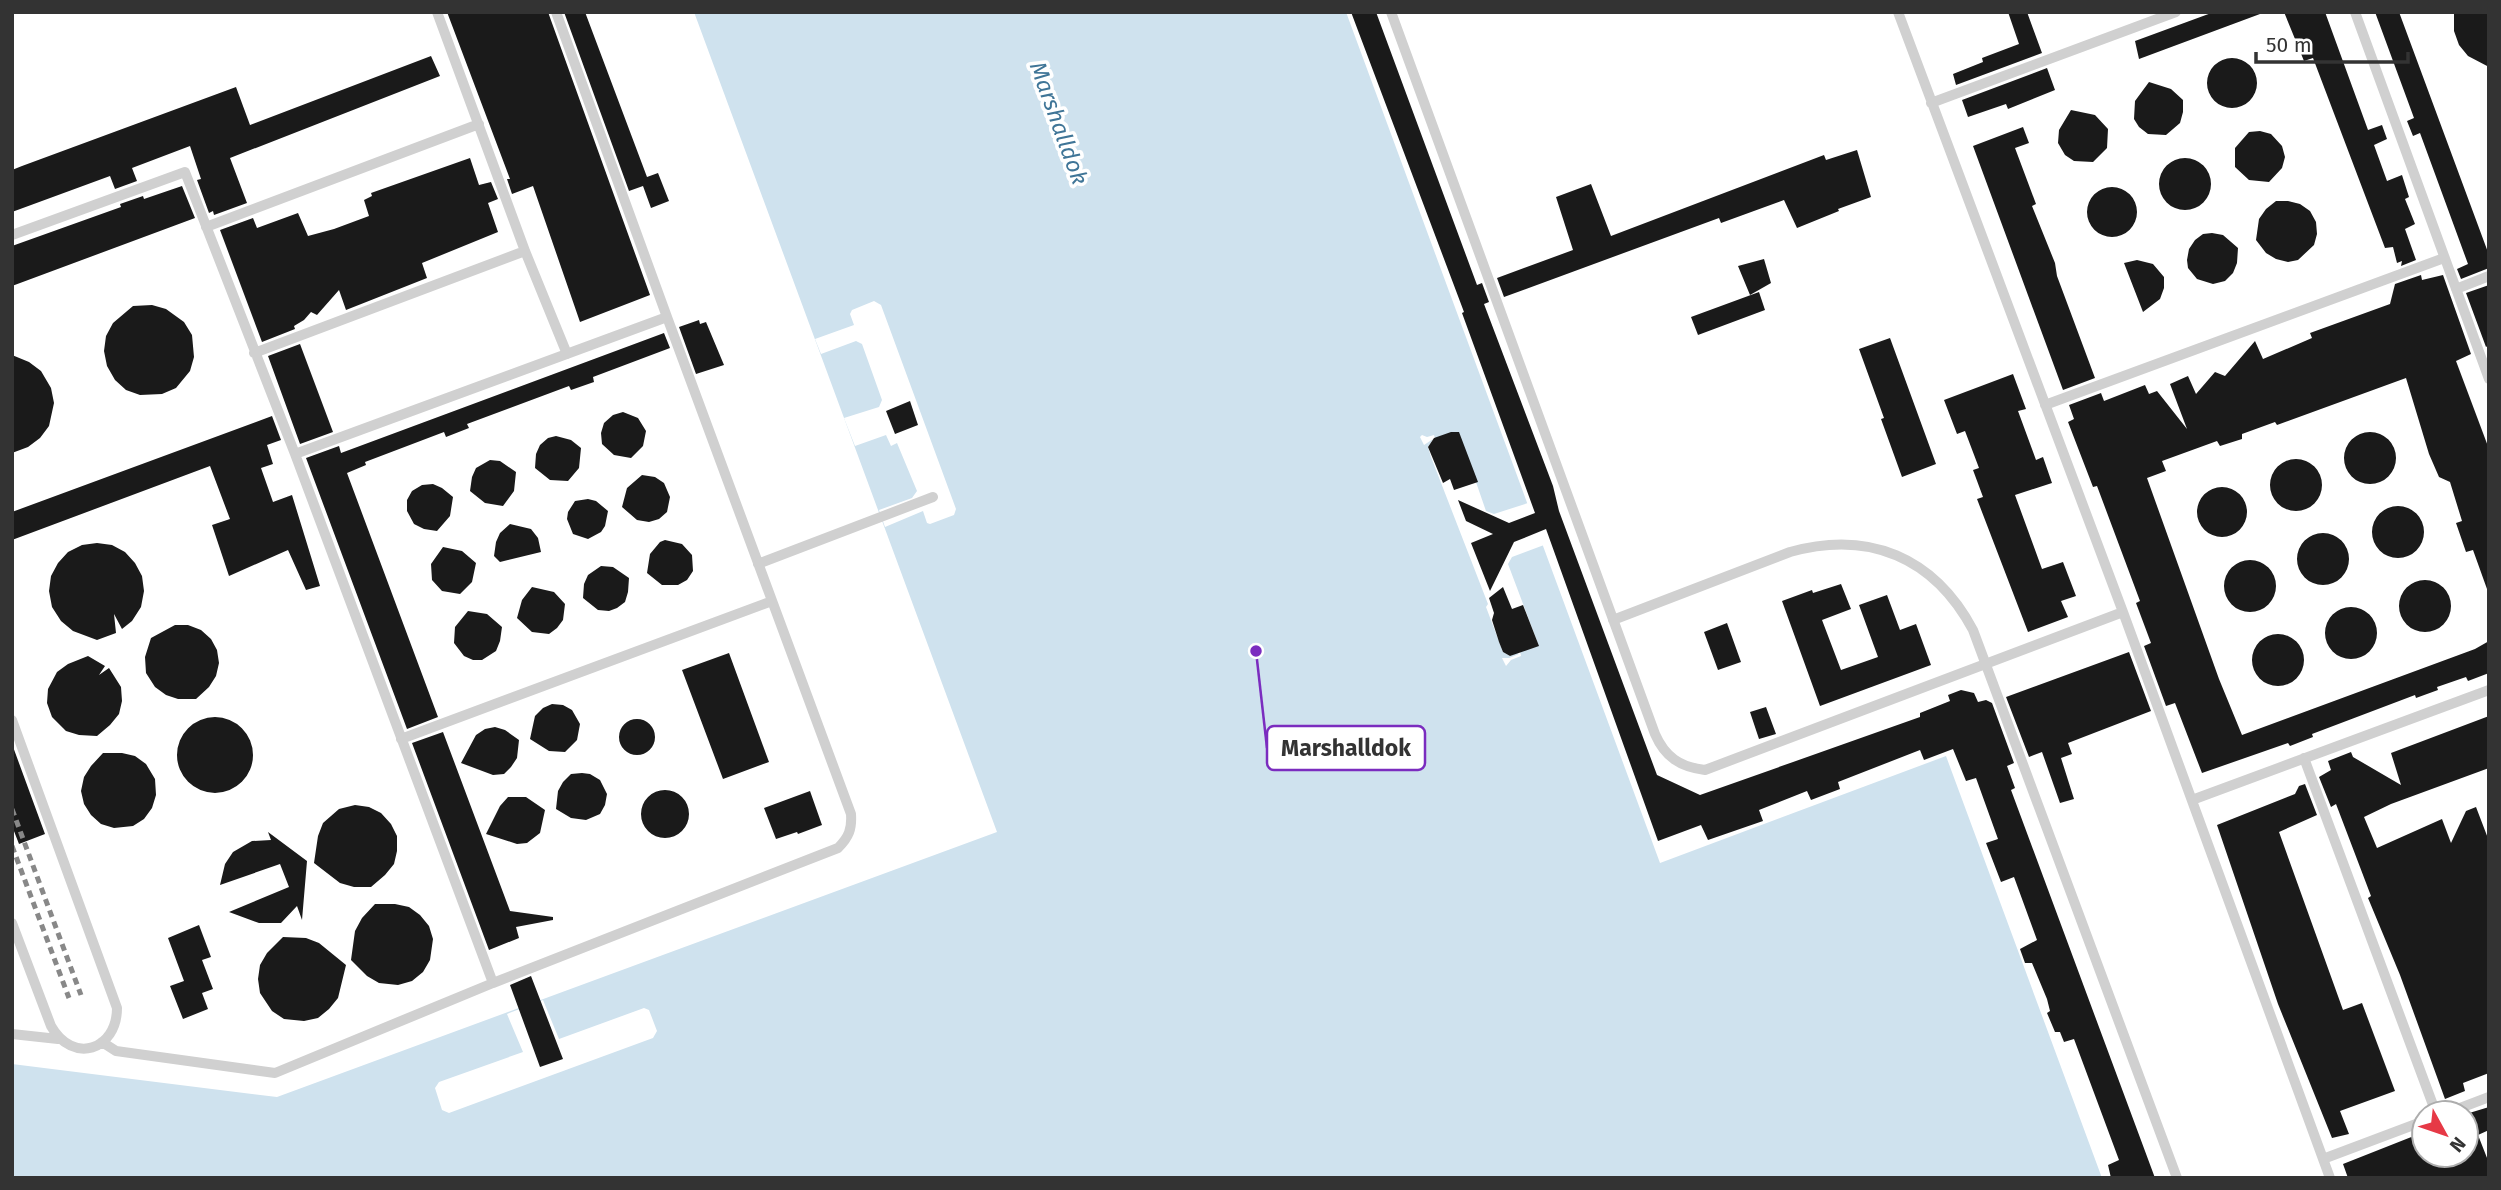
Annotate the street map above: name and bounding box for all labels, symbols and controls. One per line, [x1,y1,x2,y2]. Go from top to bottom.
scale bar [2256,21,2408,65]
text: 50 m [2266,32,2312,58]
water label: Marshalldok [1024,58,1094,188]
callout: Marshalldok [1267,726,1425,770]
text: Marshalldok [1281,734,1411,762]
north arrow [2410,1099,2480,1169]
text: N [2445,1132,2471,1157]

